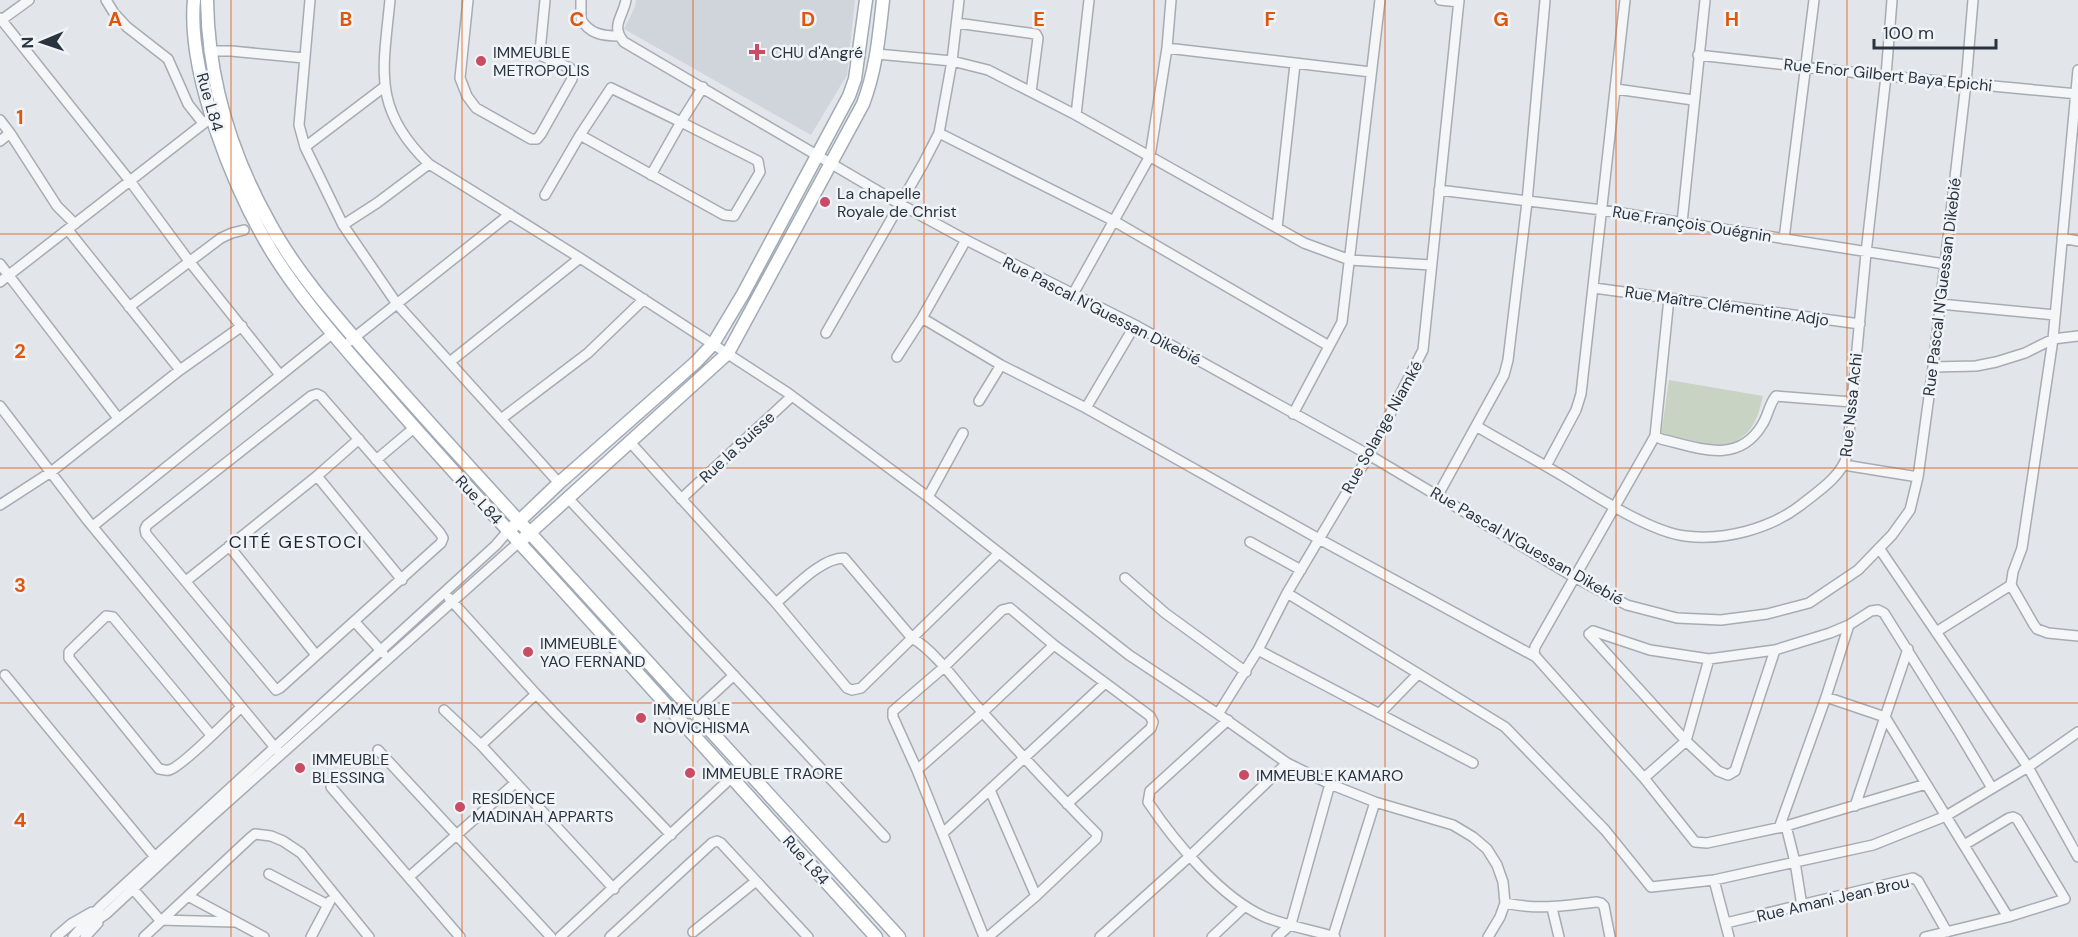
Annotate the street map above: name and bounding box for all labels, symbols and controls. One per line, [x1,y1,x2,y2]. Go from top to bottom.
text: A [108,6,122,32]
text: B [340,6,352,32]
text: C [570,6,584,32]
text: D [801,6,815,32]
text: E [1033,6,1045,32]
text: F [1264,6,1276,32]
text: G [1493,6,1509,32]
text: H [1725,6,1739,32]
north arrow [12,12,72,72]
scale bar [1874,12,1996,50]
text: 100 m [1883,21,1934,45]
text: N [17,36,38,49]
place label: IMMEUBLE METROPOLIS [493,42,589,81]
place label: CHU d'Angré [771,42,863,63]
marker: CHU d'Angré [748,43,766,61]
marker: IMMEUBLE METROPOLIS [474,54,488,68]
street label: Rue Enor Gilbert Baya Epichi [1783,54,1993,96]
street label: Rue L84 [192,70,228,134]
text: 1 [16,104,24,130]
street label: Rue Pascal N'Guessan Dikebié [1918,177,1966,397]
place label: La chapelle Royale de Christ [837,183,957,222]
marker: La chapelle Royale de Christ [818,195,832,209]
street label: Rue François Ouégnin [1611,201,1773,247]
street label: Rue Pascal N'Guessan Dikebié [999,252,1205,370]
street label: Rue Maître Clémentine Adjo [1624,281,1830,331]
text: 2 [14,338,26,364]
street label: Rue Nssa Achi [1835,352,1867,458]
street label: Rue Solange Niamké [1337,357,1427,497]
street label: Rue la Suisse [695,407,779,487]
street label: Rue L84 [451,471,507,529]
street label: Rue Pascal N'Guessan Dikebié [1427,482,1627,610]
district label: CITÉ GESTOCI [229,530,363,554]
text: 3 [14,572,26,598]
place label: IMMEUBLE YAO FERNAND [540,633,646,672]
marker: IMMEUBLE YAO FERNAND [521,645,535,659]
place label: IMMEUBLE NOVICHISMA [653,699,750,738]
marker: IMMEUBLE NOVICHISMA [634,711,648,725]
place label: IMMEUBLE BLESSING [312,749,389,788]
marker: IMMEUBLE BLESSING [293,761,307,775]
place label: IMMEUBLE TRAORE [702,763,843,784]
place label: IMMEUBLE KAMARO [1256,765,1404,786]
marker: IMMEUBLE TRAORE [683,766,697,780]
marker: IMMEUBLE KAMARO [1237,768,1251,782]
place label: RESIDENCE MADINAH APPARTS [472,788,614,827]
marker: RESIDENCE MADINAH APPARTS [453,800,467,814]
text: 4 [14,807,27,833]
street label: Rue L84 [778,831,834,889]
street label: Rue Amani Jean Brou [1755,871,1911,927]

